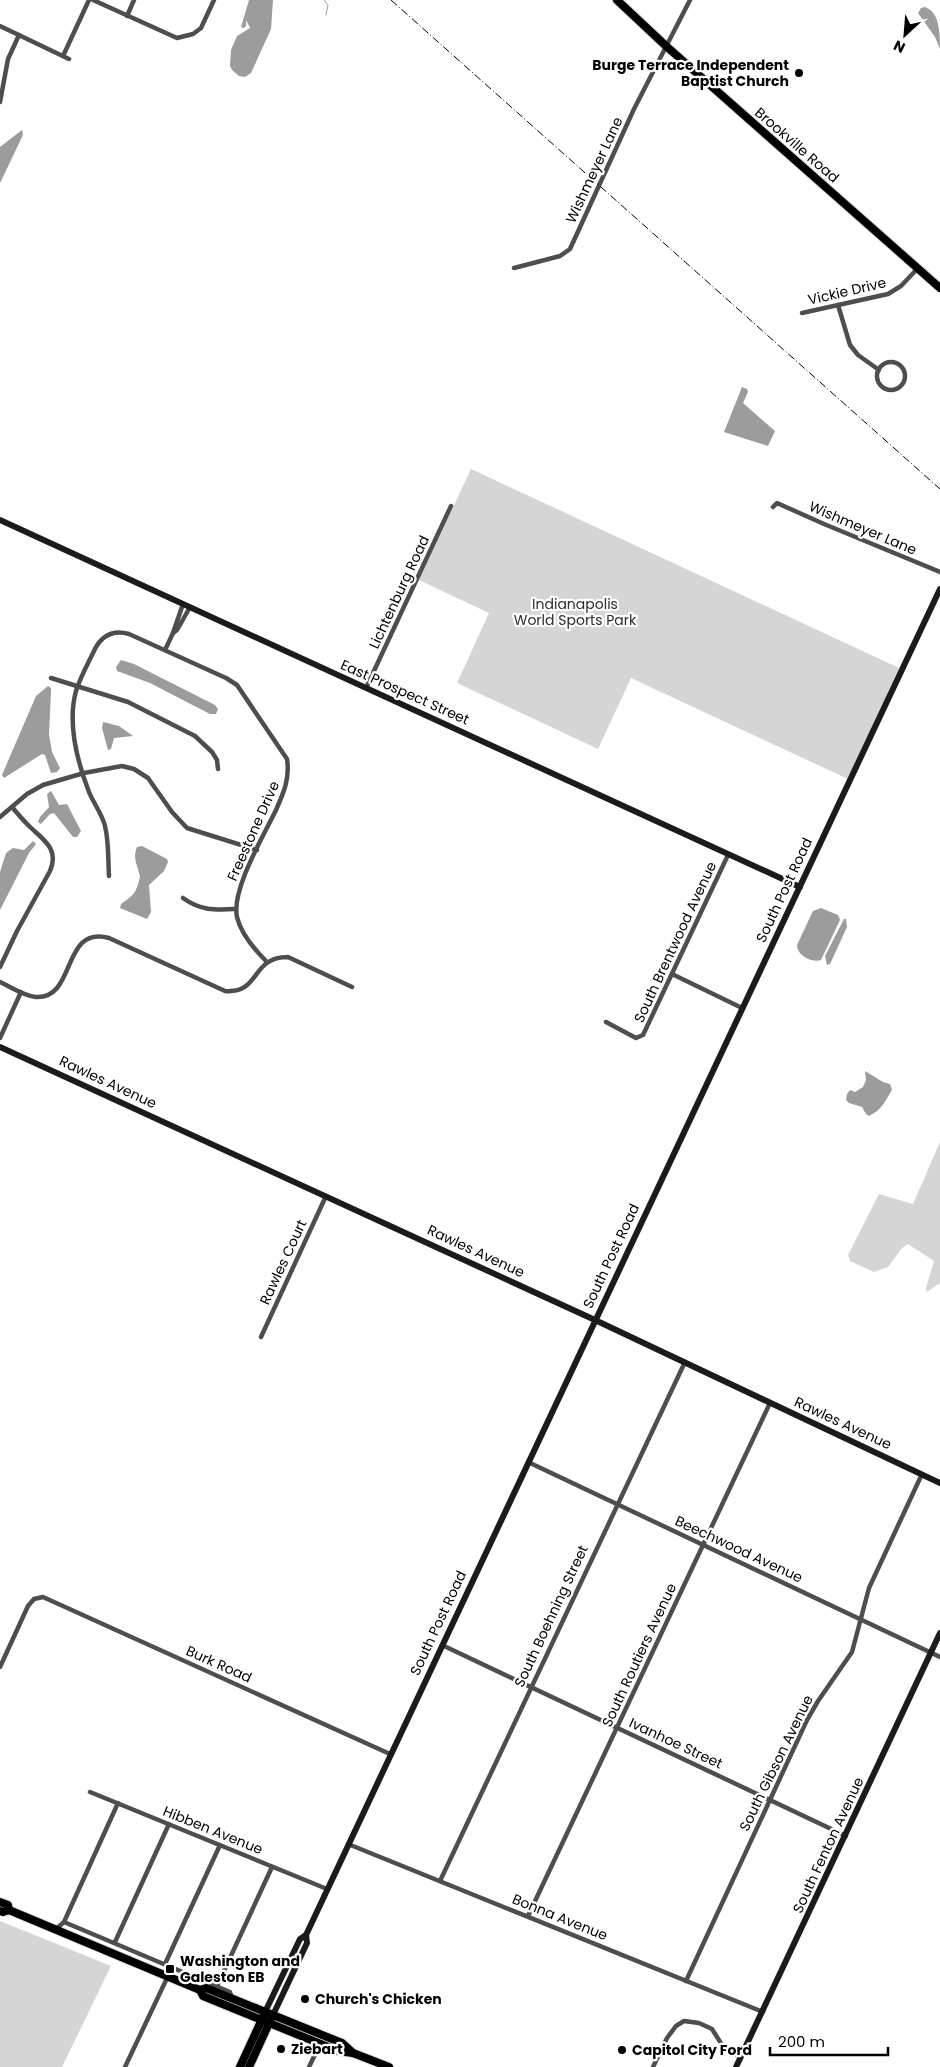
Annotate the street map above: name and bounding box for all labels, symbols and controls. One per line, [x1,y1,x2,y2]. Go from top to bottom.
north arrow [880,10,930,60]
text: N [890,35,908,58]
place label: Burge Terrace Independent Baptist Church [592,55,789,91]
marker: Burge Terrace Independent Baptist Church [793,67,805,79]
street label: Brookville Road [750,103,844,187]
street label: Wishmeyer Lane [561,113,628,226]
street label: Vickie Drive [806,272,888,310]
street label: Wishmeyer Lane [806,496,920,560]
street label: Lichtenburg Road [364,532,434,652]
park label: Indianapolis World Sports Park [514,594,637,630]
street label: East Prospect Street [338,655,472,729]
street label: Freestone Drive [222,778,284,884]
street label: South Post Road [751,834,817,946]
street label: South Brentwood Avenue [629,858,721,1026]
street label: Rawles Avenue [56,1051,160,1113]
street label: South Post Road [578,1200,644,1312]
street label: Rawles Court [255,1216,311,1308]
street label: Rawles Avenue [424,1220,528,1282]
street label: Rawles Avenue [791,1392,895,1454]
street label: Beechwood Avenue [672,1511,806,1587]
street label: South Boehning Street [509,1542,593,1690]
street label: South Post Road [405,1567,471,1679]
street label: South Routiers Avenue [597,1580,681,1730]
street label: Burk Road [183,1641,255,1687]
street label: South Gibson Avenue [734,1691,818,1834]
street label: Ivanhoe Street [626,1713,726,1773]
street label: South Fenton Avenue [788,1773,868,1916]
street label: Hibben Avenue [160,1801,266,1859]
street label: Bonna Avenue [509,1889,611,1945]
place label: Washington and Galeston EB [180,1951,300,1987]
marker: Washington and Galeston EB [164,1963,176,1975]
place label: Church's Chicken [315,1989,442,2009]
marker: Church's Chicken [299,1993,311,2005]
scale bar [770,2024,888,2056]
text: 200 m [778,2031,825,2052]
place label: Ziebart [291,2039,343,2059]
place label: Capitol City Ford [632,2040,752,2060]
marker: Ziebart [275,2043,287,2055]
marker: Capitol City Ford [616,2044,628,2056]

